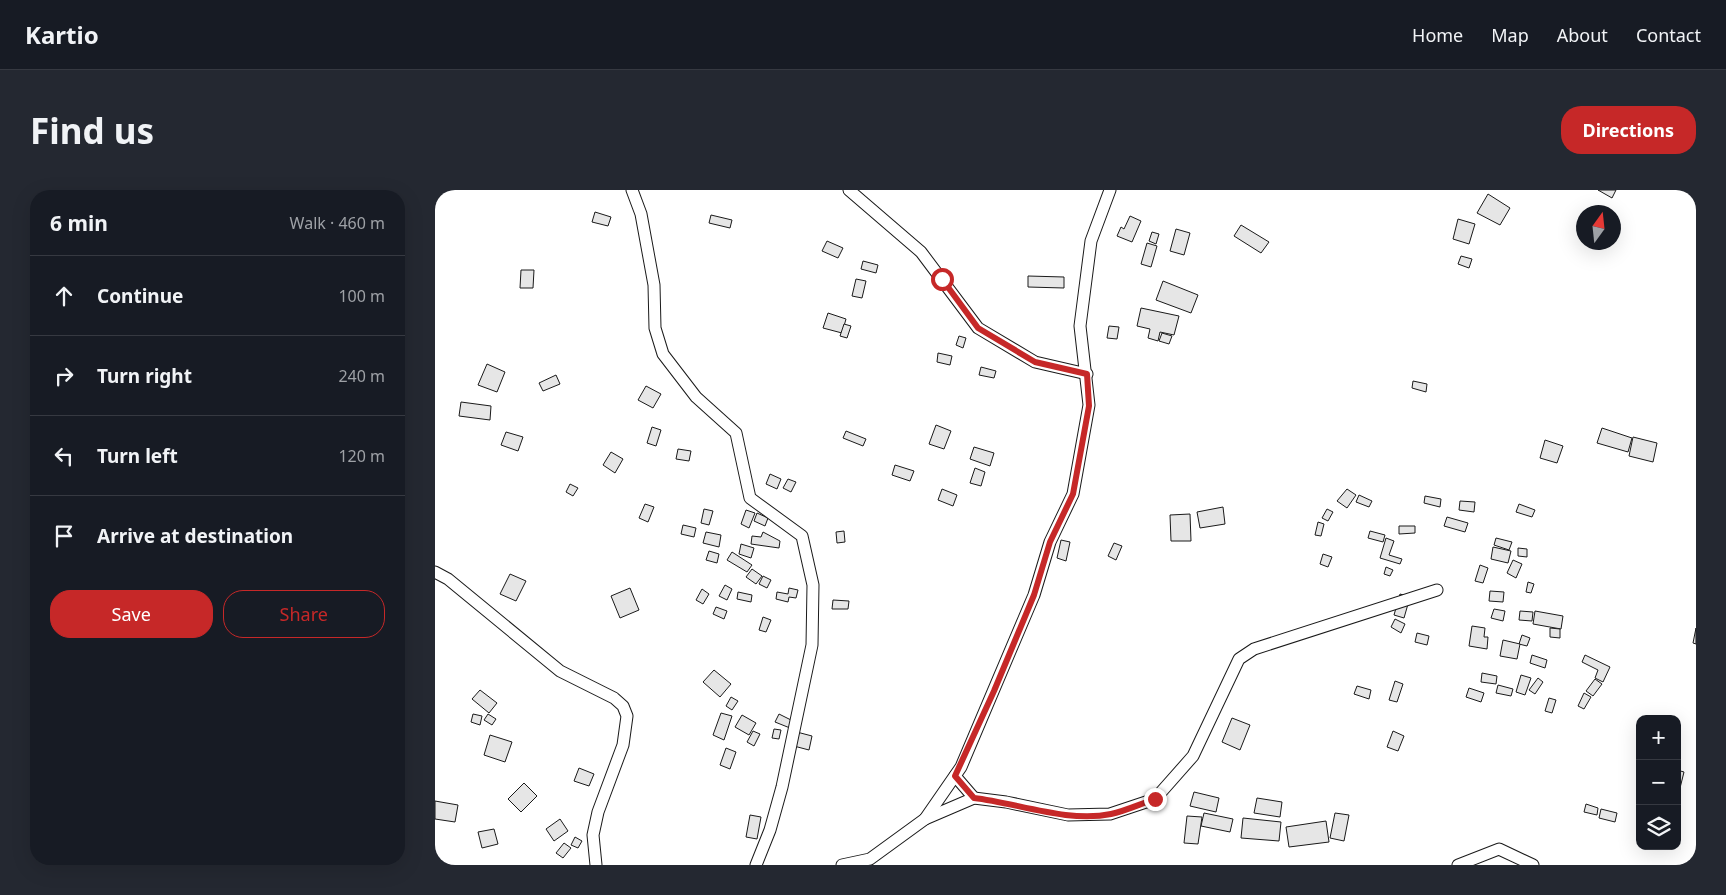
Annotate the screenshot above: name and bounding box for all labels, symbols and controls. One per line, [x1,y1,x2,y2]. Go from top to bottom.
text: Kartio [25,18,99,51]
text: Home [1412,23,1463,47]
text: Map [1491,23,1529,47]
text: About [1557,23,1608,47]
text: Contact [1636,23,1701,47]
button: Directions [1561,106,1696,154]
text: Find us [30,107,154,154]
north arrow [1576,205,1621,250]
text: 6 min [50,209,108,237]
text: Walk · 460 m [290,212,385,234]
route start [931,268,954,291]
icon: ahead [50,282,78,310]
text: Continue [97,283,183,309]
text: 100 m [338,285,385,307]
icon: right [50,362,78,390]
text: Turn right [97,363,192,389]
text: 240 m [338,365,385,387]
icon: left [50,442,78,470]
text: Turn left [97,443,178,469]
text: 120 m [338,445,385,467]
icon: arrive [50,522,78,550]
text: Arrive at destination [97,523,293,549]
button: Save [50,590,213,638]
button: Share [223,590,385,638]
map controls [1636,715,1681,850]
button: + [1636,715,1681,760]
button: − [1636,760,1681,805]
route end [1144,788,1167,811]
button: layers [1636,805,1681,850]

